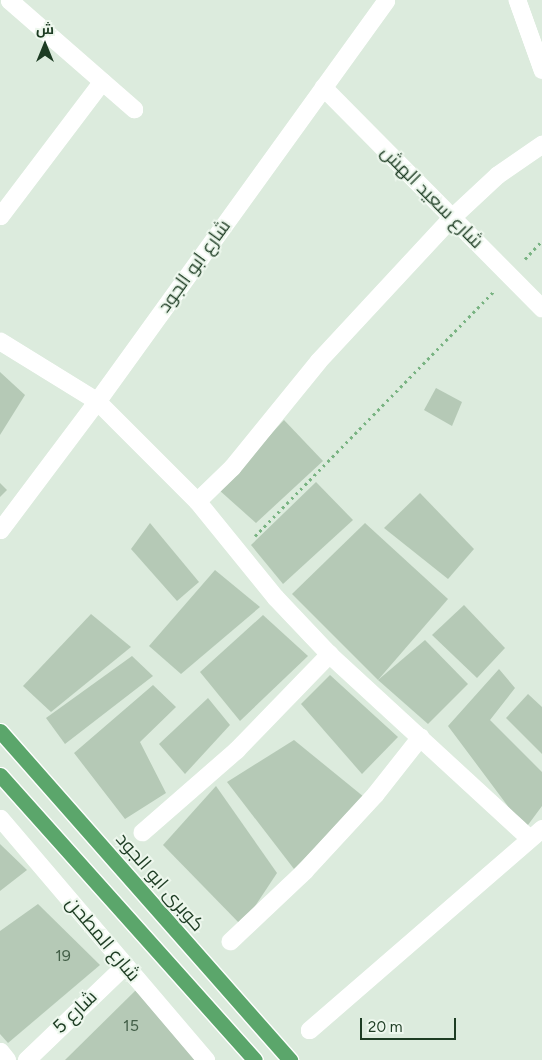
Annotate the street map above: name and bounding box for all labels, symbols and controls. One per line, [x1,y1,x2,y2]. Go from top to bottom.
north arrow [20,20,70,70]
text: ش [36,21,54,38]
street label: شارع سعيد الهش [376,141,488,253]
street label: شارع ابو الجود [153,215,235,317]
street label: كوبرى ابو الجود [111,828,209,936]
street label: شارع المطحن [61,892,145,986]
house number: 19 [55,946,71,966]
street label: شارع 5 [48,986,102,1038]
scale bar [362,1008,458,1040]
house number: 15 [123,1016,139,1036]
text: 20 m [368,1018,402,1036]

